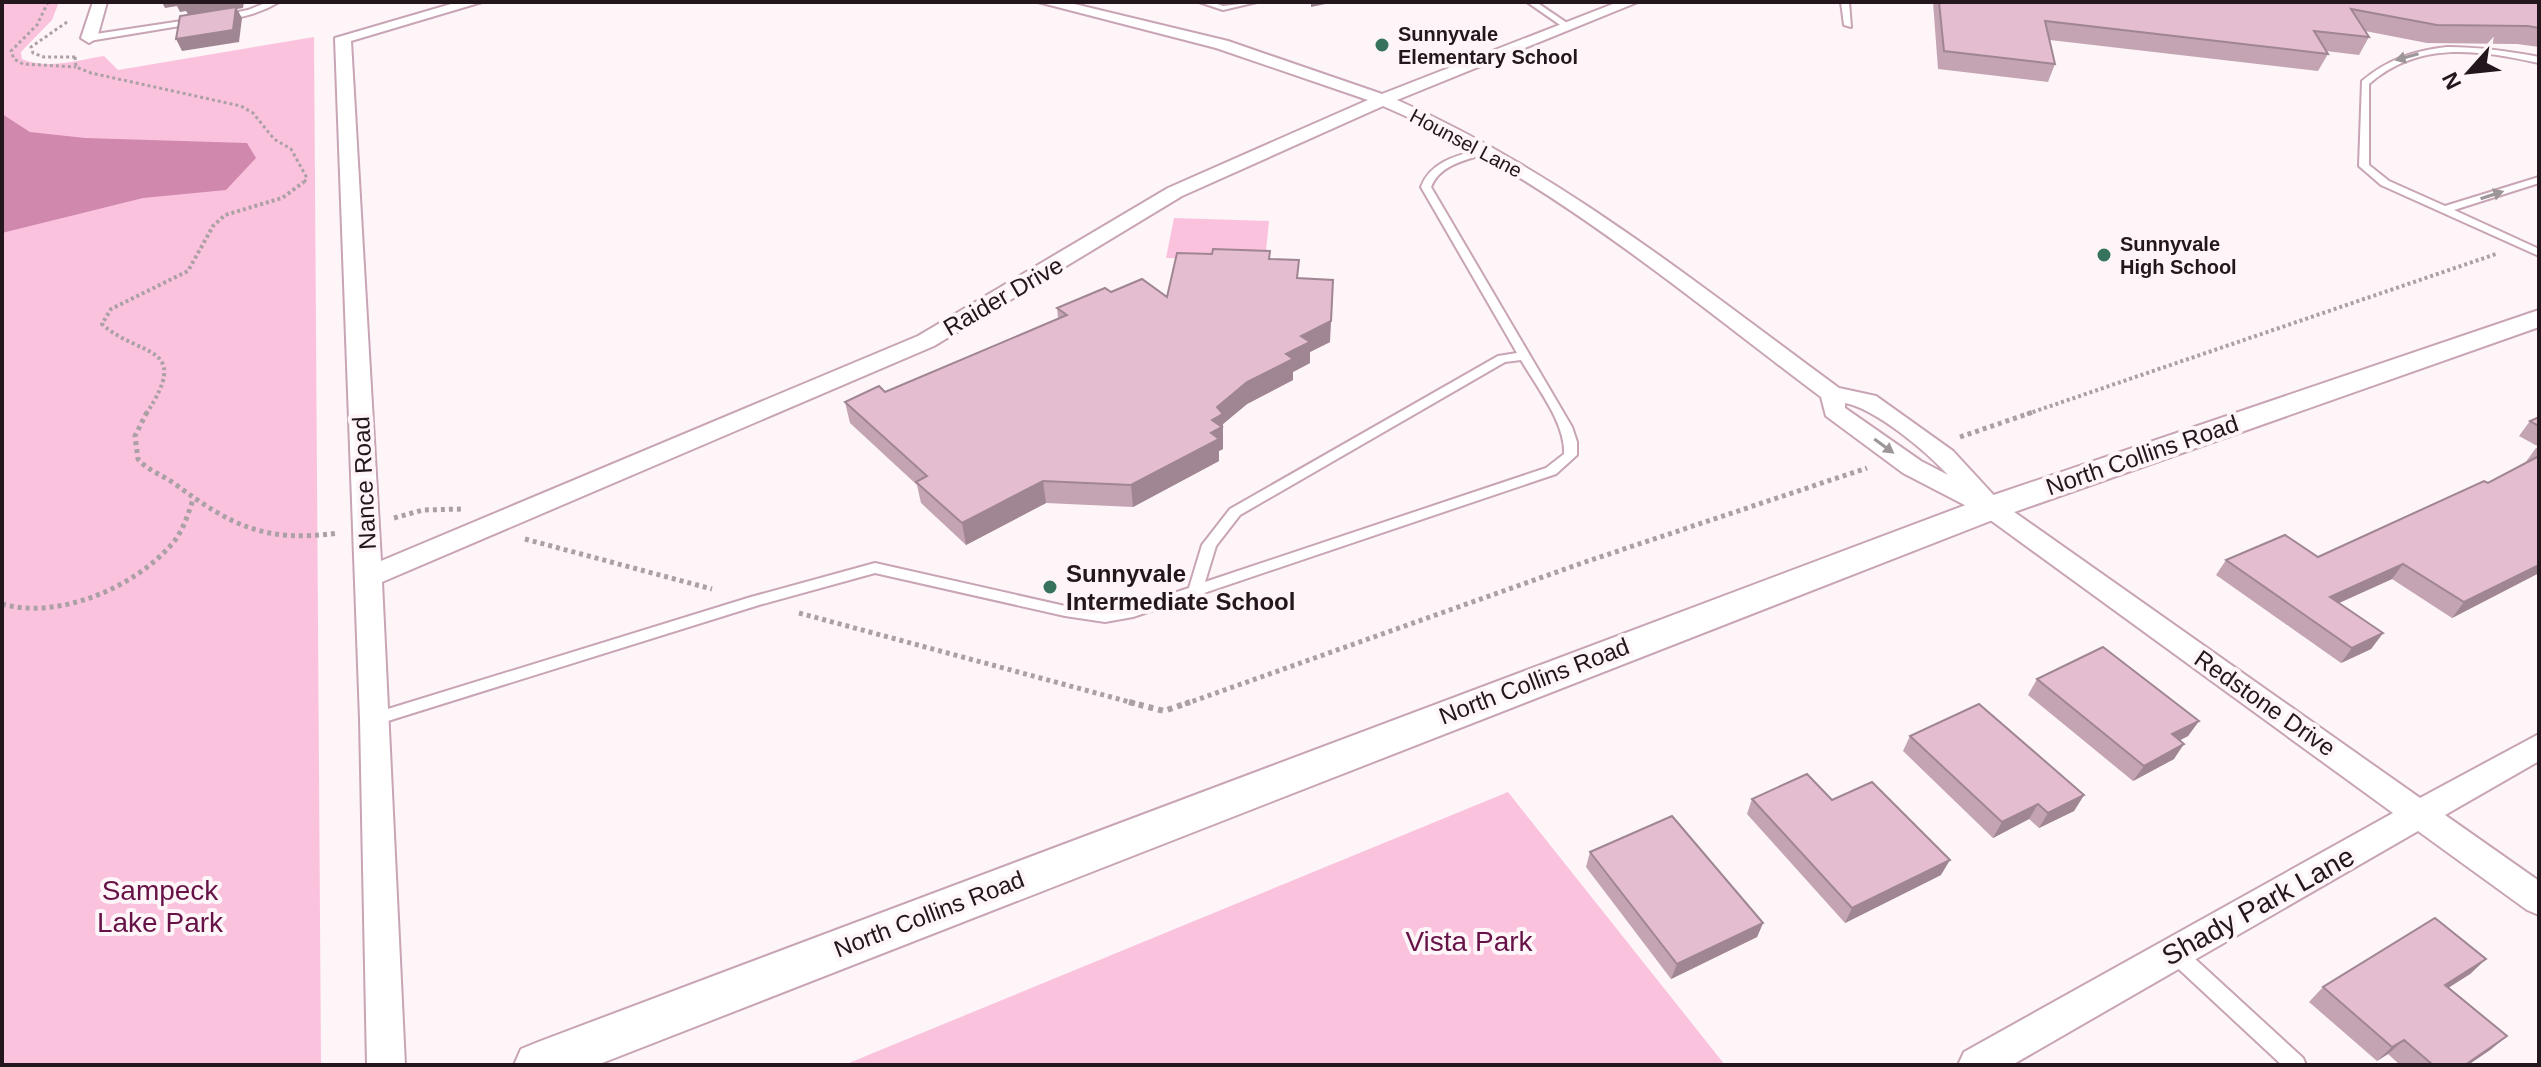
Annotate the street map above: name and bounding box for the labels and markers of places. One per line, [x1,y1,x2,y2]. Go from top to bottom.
place label: Sunnyvale Elementary School [1398,23,1578,68]
marker: Sunnyvale Elementary School [1373,36,1391,54]
place label: Sunnyvale High School [2120,233,2237,278]
marker: Sunnyvale High School [2095,246,2113,264]
place label: Sunnyvale Intermediate School [1066,560,1295,615]
marker: Sunnyvale Intermediate School [1041,578,1059,596]

